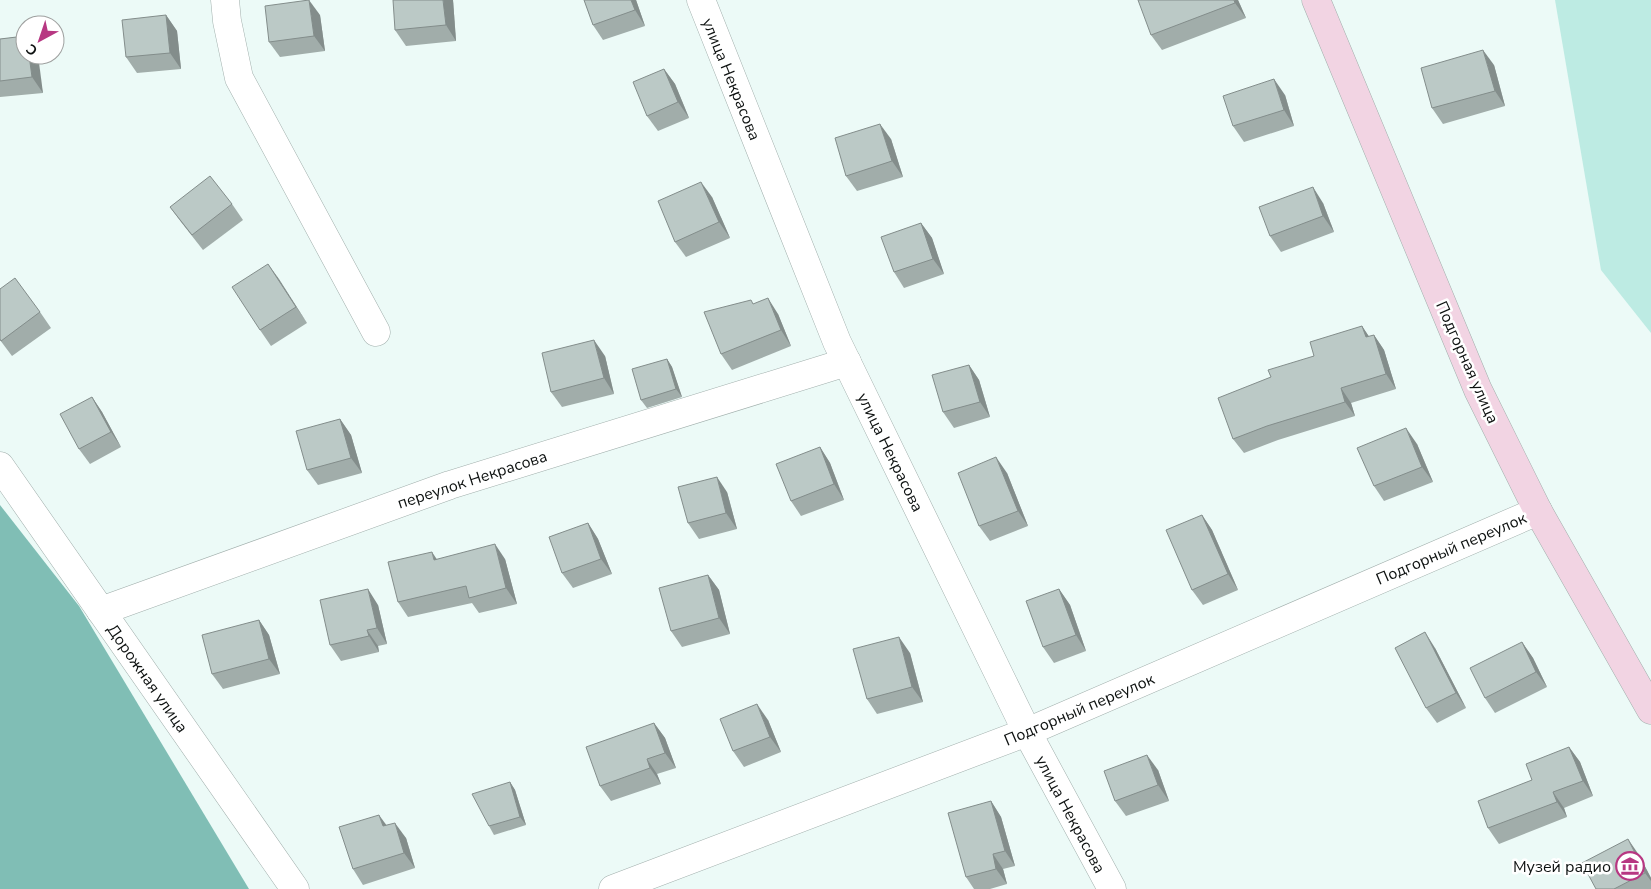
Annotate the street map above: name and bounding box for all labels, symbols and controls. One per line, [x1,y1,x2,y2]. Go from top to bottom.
north arrow [15,15,65,65]
street label: улица Некрасова [697,15,766,144]
text: С [22,39,42,60]
street label: Подгорная улица [1430,298,1504,427]
street label: улица Некрасова [852,389,929,516]
street label: переулок Некрасова [395,445,550,515]
street label: Подгорный переулок [1373,507,1530,591]
street label: Дорожная улица [101,620,193,737]
street label: Подгорный переулок [1001,668,1158,752]
street label: улица Некрасова [1030,752,1110,877]
museum icon: Музей радио [1615,851,1645,881]
place label: Музей радио [1513,856,1611,878]

